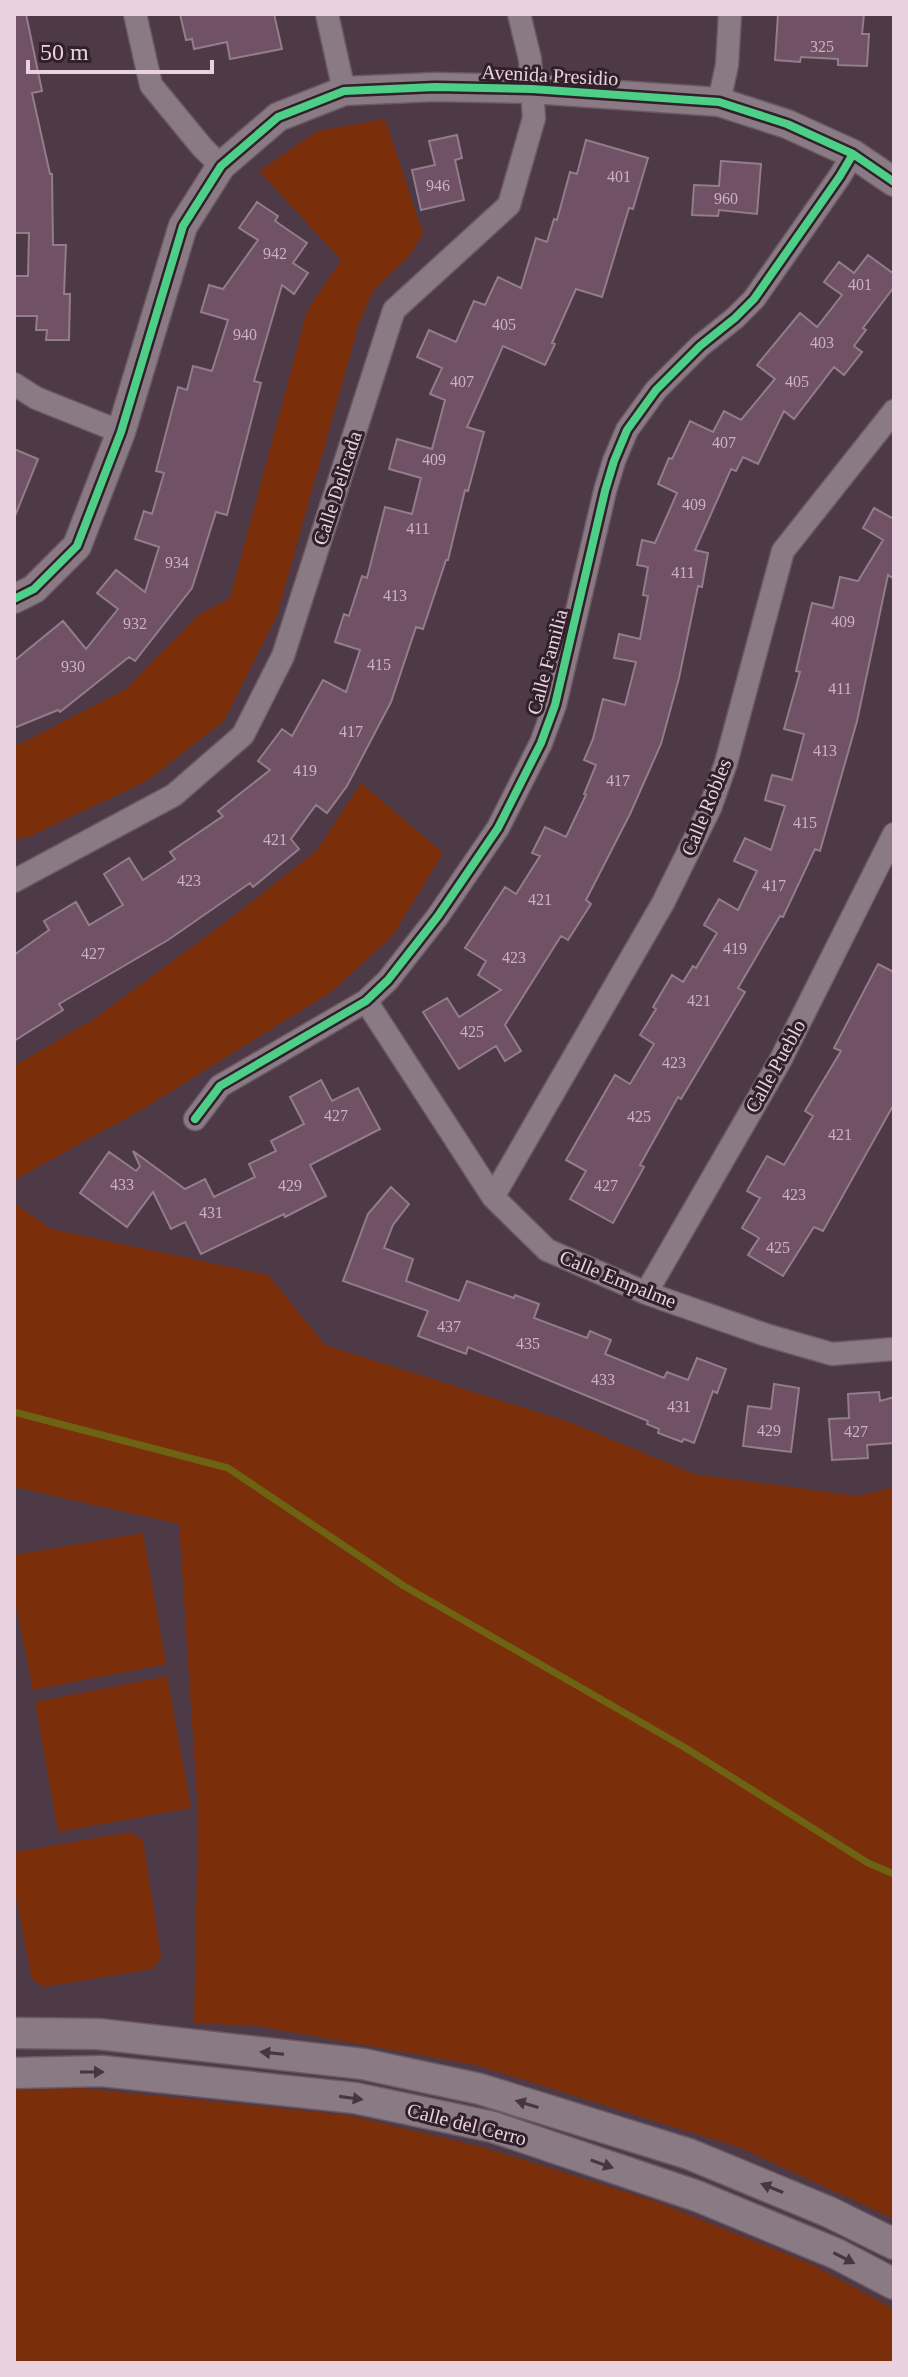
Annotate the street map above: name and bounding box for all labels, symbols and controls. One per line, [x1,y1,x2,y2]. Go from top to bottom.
scale bar [28,24,212,74]
house number: 325 [810,38,834,55]
text: 50 m [40,39,89,65]
street label: Avenida Presidio [481,60,619,90]
house number: 401 [607,168,631,185]
house number: 946 [426,177,450,194]
house number: 960 [714,190,738,207]
house number: 942 [263,245,287,262]
house number: 401 [848,276,872,293]
house number: 405 [492,316,516,333]
house number: 940 [233,326,257,343]
house number: 403 [810,334,834,351]
house number: 407 [450,373,474,390]
house number: 405 [785,373,809,390]
street label: Calle Delicada [308,428,366,548]
house number: 407 [712,434,736,451]
house number: 409 [422,451,446,468]
house number: 409 [682,496,706,513]
house number: 411 [406,520,430,537]
house number: 934 [165,554,189,571]
house number: 411 [671,564,695,581]
house number: 413 [383,587,407,604]
street label: Calle Familia [522,607,572,717]
house number: 409 [831,613,855,630]
house number: 932 [123,615,147,632]
house number: 415 [367,656,391,673]
house number: 930 [61,658,85,675]
house number: 411 [828,680,852,697]
house number: 417 [339,723,363,740]
house number: 413 [813,742,837,759]
street label: Calle Robles [677,755,736,859]
house number: 419 [293,762,317,779]
house number: 417 [606,772,630,789]
house number: 415 [793,814,817,831]
house number: 421 [263,831,287,848]
house number: 423 [177,872,201,889]
house number: 417 [762,877,786,894]
house number: 421 [528,891,552,908]
house number: 419 [723,940,747,957]
house number: 427 [81,945,105,962]
house number: 423 [502,949,526,966]
house number: 421 [687,992,711,1009]
street label: Calle Pueblo [740,1016,810,1116]
house number: 425 [460,1023,484,1040]
house number: 423 [662,1054,686,1071]
house number: 427 [324,1107,348,1124]
house number: 425 [627,1108,651,1125]
house number: 421 [828,1126,852,1143]
house number: 433 [110,1176,134,1193]
house number: 429 [278,1177,302,1194]
house number: 427 [594,1177,618,1194]
house number: 423 [782,1186,806,1203]
house number: 431 [199,1204,223,1221]
house number: 425 [766,1239,790,1256]
street label: Calle Empalme [556,1246,680,1313]
house number: 437 [437,1318,461,1335]
house number: 435 [516,1335,540,1352]
house number: 433 [591,1371,615,1388]
house number: 431 [667,1398,691,1415]
house number: 429 [757,1422,781,1439]
house number: 427 [844,1423,868,1440]
one-way arrow [259,2047,284,2060]
one-way arrow [80,2066,105,2078]
one-way arrow [338,2092,363,2105]
one-way arrow [514,2097,538,2110]
street label: Calle del Cerro [405,2099,529,2149]
one-way arrow [590,2158,614,2170]
one-way arrow [760,2182,784,2195]
one-way arrow [832,2251,855,2264]

